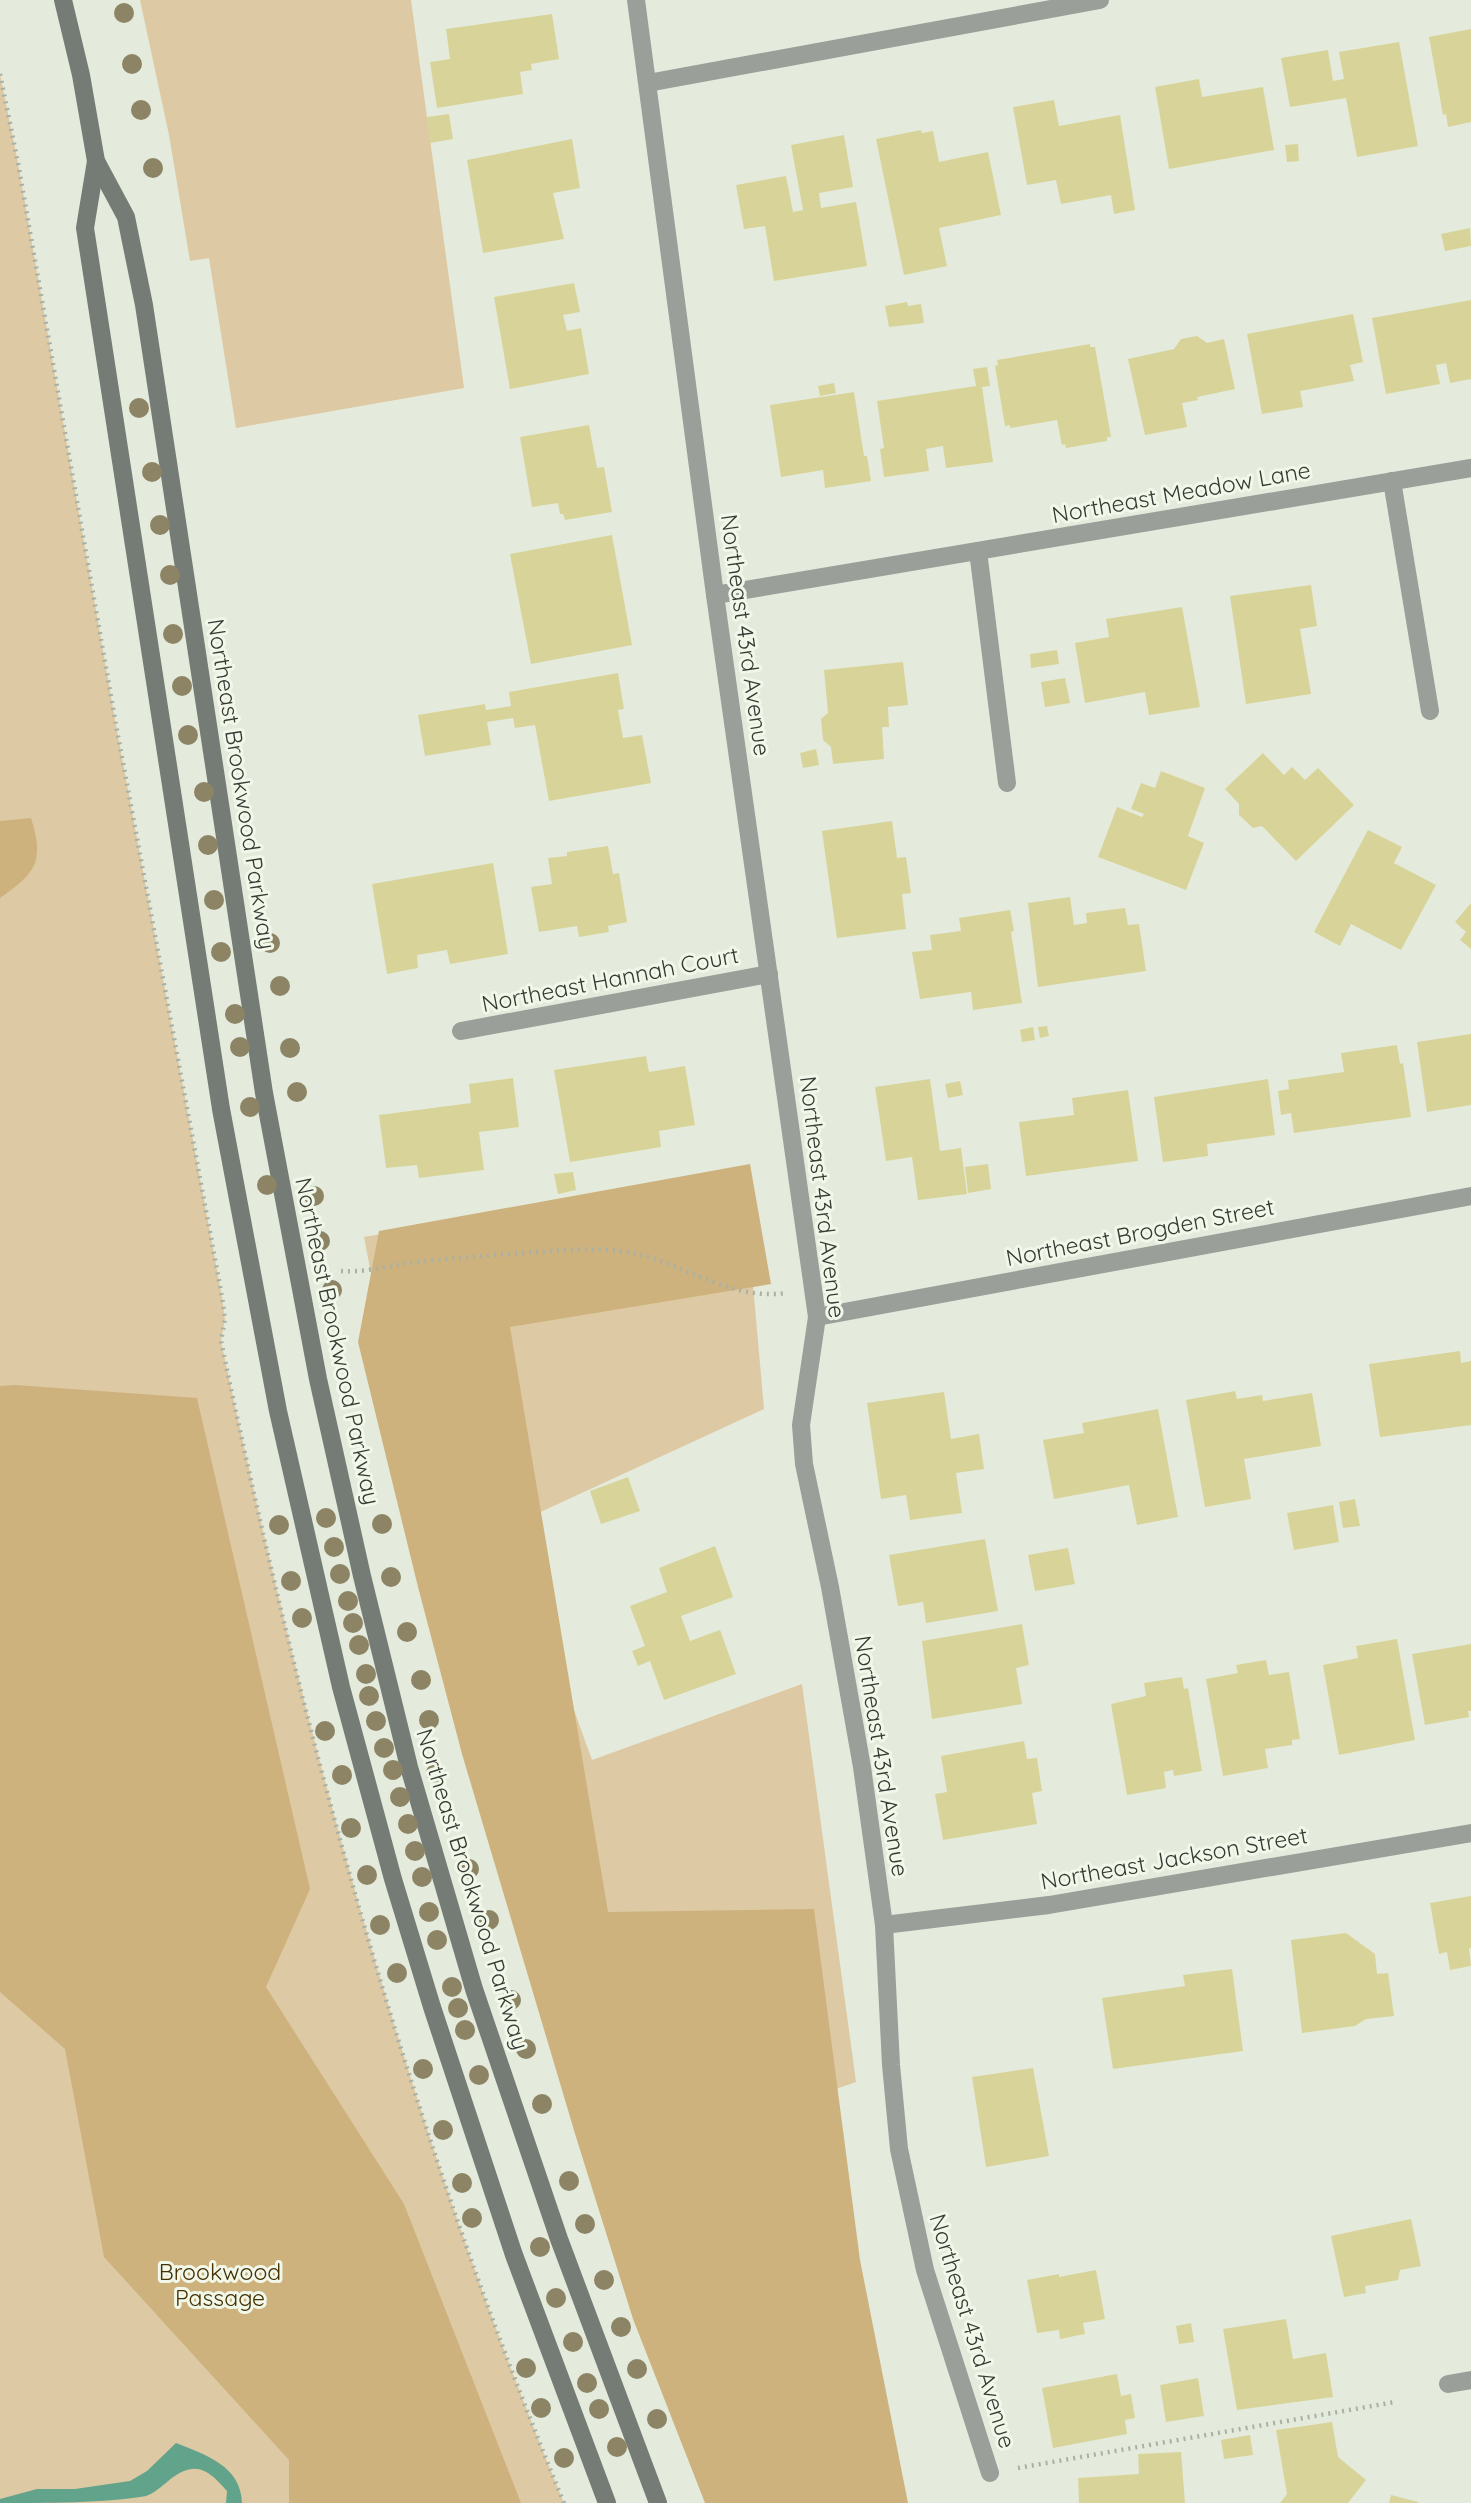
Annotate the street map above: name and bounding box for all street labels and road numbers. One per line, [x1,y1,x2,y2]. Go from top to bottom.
street label: Northeast Meadow Lane [1049,455,1313,529]
street label: Northeast 43rd Avenue [715,512,777,758]
street label: Northeast Brookwood Parkway [202,617,282,951]
street label: Northeast Hannah Court [479,940,741,1018]
street label: Northeast 43rd Avenue [794,1074,852,1320]
street label: Northeast Brookwood Parkway [289,1175,387,1507]
street label: Northeast Brogden Street [1003,1192,1277,1272]
street label: Northeast 43rd Avenue [849,1633,915,1879]
street label: Northeast Brookwood Parkway [410,1725,536,2053]
street label: Northeast Jackson Street [1038,1820,1310,1896]
street label: Northeast 43rd Avenue [924,2210,1022,2452]

